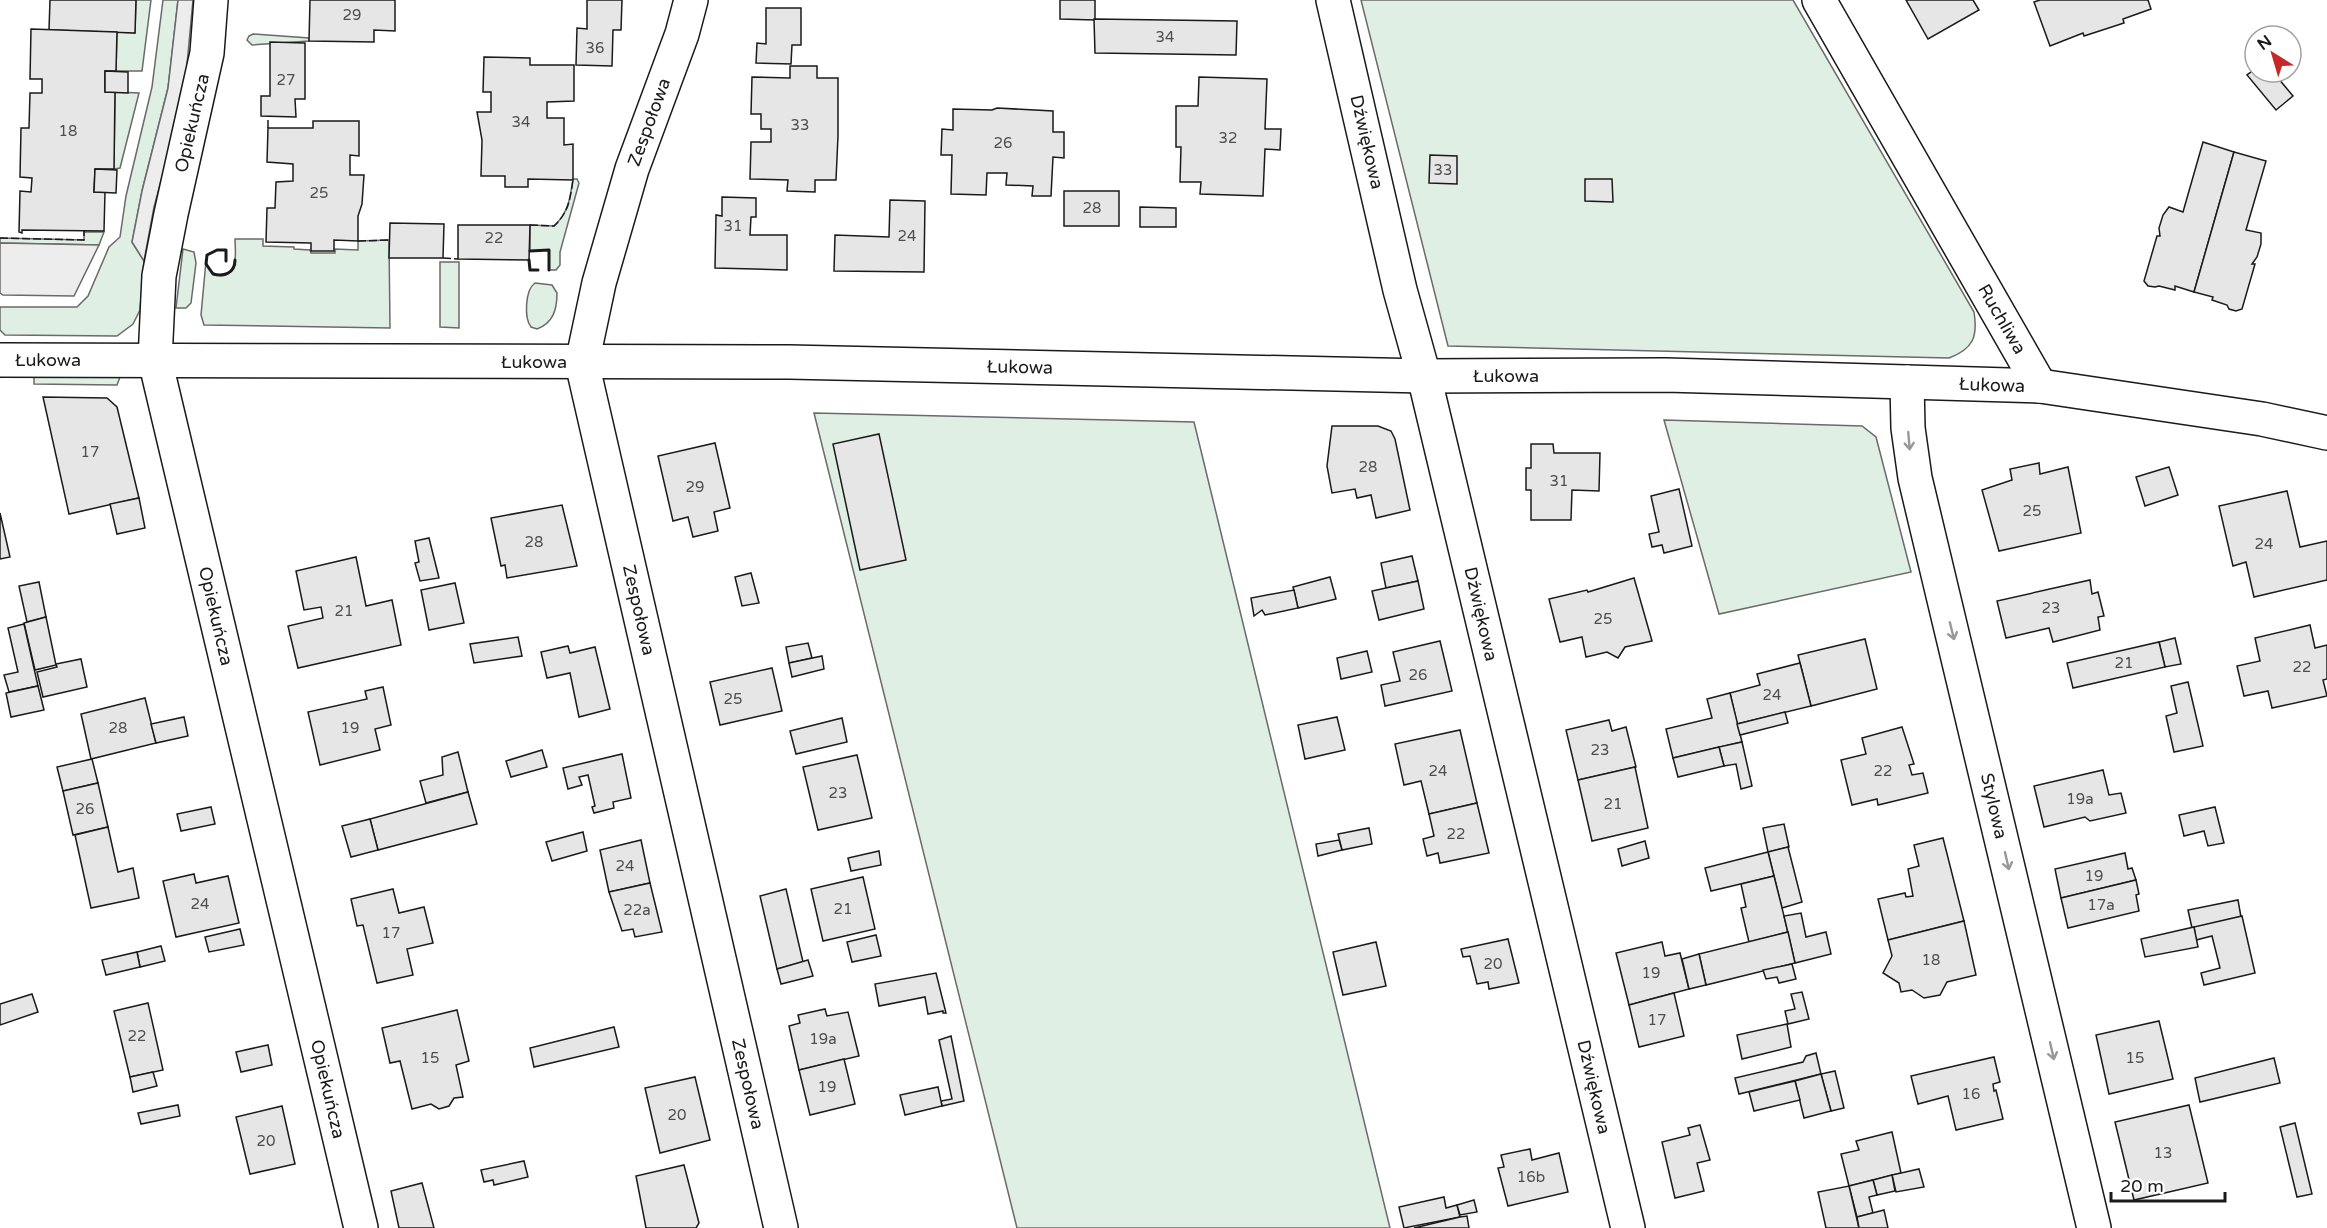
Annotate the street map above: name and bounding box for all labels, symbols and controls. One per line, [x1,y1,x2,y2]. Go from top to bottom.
house number: 29 [343,6,361,24]
north arrow [2243,24,2303,84]
house number: 34 [1156,28,1174,46]
text: N [2253,31,2276,55]
house number: 36 [586,39,604,57]
street label: Opiekuńcza [170,71,214,175]
house number: 27 [277,71,295,89]
street label: Zespołowa [623,75,675,169]
street label: Dźwiękowa [1345,93,1389,191]
house number: 34 [512,113,530,131]
house number: 33 [791,116,809,134]
house number: 18 [59,122,77,140]
house number: 32 [1219,129,1237,147]
house number: 26 [994,134,1012,152]
house number: 33 [1434,161,1452,179]
house number: 25 [310,184,328,202]
house number: 28 [1083,199,1101,217]
house number: 31 [724,217,742,235]
house number: 24 [898,227,916,245]
house number: 22 [485,229,503,247]
street label: Ruchliwa [1973,280,2031,358]
street label: Łukowa [15,349,81,371]
street label: Łukowa [501,351,567,373]
street label: Łukowa [987,355,1053,379]
street label: Łukowa [1473,365,1539,387]
street label: Łukowa [1959,373,2025,397]
one-way arrow [1904,430,1915,450]
house number: 17 [81,443,99,461]
house number: 28 [1359,458,1377,476]
house number: 31 [1550,472,1568,490]
house number: 29 [686,478,704,496]
house number: 25 [2023,502,2041,520]
house number: 28 [525,533,543,551]
house number: 24 [2255,535,2273,553]
street label: Zespołowa [618,563,660,657]
street label: Opiekuńcza [194,564,238,668]
street label: Dźwiękowa [1459,565,1503,663]
house number: 23 [2042,599,2060,617]
house number: 21 [335,602,353,620]
house number: 25 [1594,610,1612,628]
one-way arrow [1946,621,1958,640]
house number: 21 [2115,654,2133,672]
house number: 22 [2293,658,2311,676]
house number: 26 [1409,666,1427,684]
house number: 24 [1763,686,1781,704]
house number: 25 [724,690,742,708]
house number: 28 [109,719,127,737]
house number: 19 [341,719,359,737]
house number: 23 [1591,741,1609,759]
house number: 24 [1429,762,1447,780]
house number: 22 [1874,762,1892,780]
street label: Stylowa [1976,771,2012,841]
house number: 23 [829,784,847,802]
house number: 19a [2066,790,2094,808]
house number: 21 [1604,795,1622,813]
house number: 26 [76,800,94,818]
house number: 22 [1447,825,1465,843]
one-way arrow [2002,851,2014,870]
house number: 24 [616,857,634,875]
house number: 19 [2085,867,2103,885]
house number: 24 [191,895,209,913]
house number: 17a [2087,896,2115,914]
house number: 21 [834,900,852,918]
house number: 22a [623,901,651,919]
house number: 17 [382,924,400,942]
house number: 18 [1922,951,1940,969]
house number: 20 [1484,955,1502,973]
house number: 19 [1642,964,1660,982]
house number: 17 [1648,1011,1666,1029]
house number: 22 [128,1027,146,1045]
house number: 19a [809,1030,837,1048]
street label: Opiekuńcza [306,1037,350,1141]
street label: Zespołowa [727,1037,769,1131]
street label: Dźwiękowa [1572,1038,1616,1136]
one-way arrow [2046,1041,2058,1060]
house number: 15 [421,1049,439,1067]
house number: 15 [2126,1049,2144,1067]
house number: 19 [818,1078,836,1096]
house number: 16 [1962,1085,1980,1103]
house number: 20 [668,1106,686,1124]
house number: 20 [257,1132,275,1150]
house number: 13 [2154,1144,2172,1162]
scale bar [2111,1165,2225,1203]
house number: 16b [1517,1168,1545,1186]
text: 20 m [2120,1175,2164,1197]

